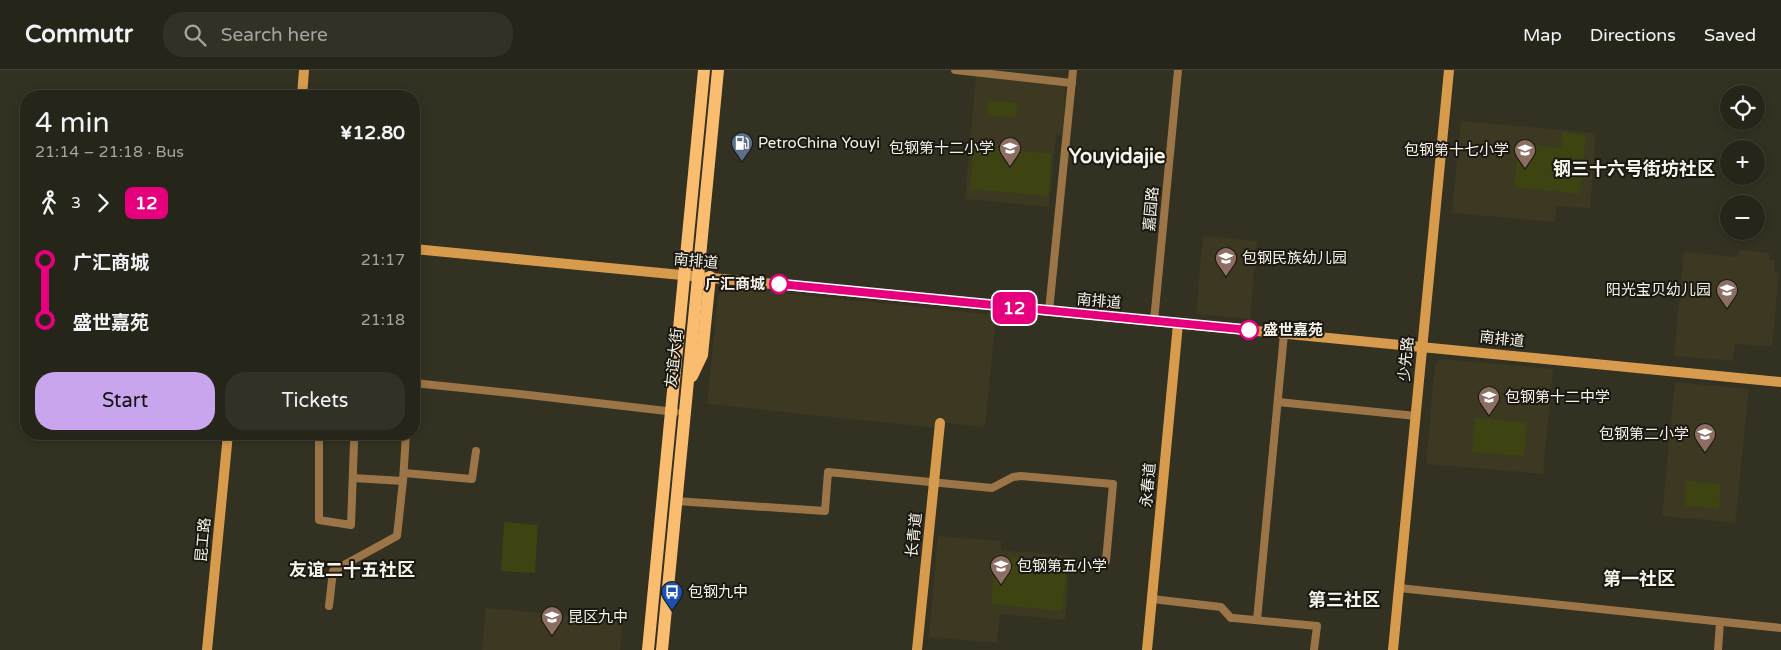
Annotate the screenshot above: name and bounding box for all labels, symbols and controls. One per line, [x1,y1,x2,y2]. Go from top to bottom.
search box [163,12,513,57]
text: Commutr [25,20,133,49]
icon: search [181,21,209,49]
text: Search here [221,24,328,46]
text: Map [1523,24,1562,46]
text: Directions [1590,24,1676,46]
text: Saved [1704,24,1756,46]
map controls [1720,85,1765,240]
button: locate [1720,85,1765,130]
text: 4 min [35,106,110,140]
text: ¥12.80 [340,122,405,144]
fuel station icon: PetroChina Youyi [730,131,754,162]
place label: PetroChina Youyi [758,134,880,152]
school or university icon: 包钢第十二小学 [998,136,1022,167]
school or university icon: 包钢第十七小学 [1513,138,1537,169]
place label: 包钢第十二小学 [889,139,994,157]
button: + [1720,140,1765,185]
place label: 包钢第十七小学 [1404,141,1509,159]
text: 21:14 – 21:18 · Bus [35,142,184,162]
district label: Youyidajie [1069,145,1165,169]
district label: 钢三十六号街坊社区 [1553,158,1715,180]
street label: 嘉园路 [1140,186,1162,232]
icon: walk [35,189,63,217]
icon: forward [89,189,117,217]
text: 12 [135,192,158,214]
text: 3 [71,193,81,213]
button: − [1720,195,1765,240]
school or university icon: 包钢民族幼儿园 [1214,246,1238,277]
place label: 包钢民族幼儿园 [1242,249,1347,267]
text: 21:17 [361,250,405,270]
street label: 南排道 [673,250,719,272]
text: 广汇商城 [73,252,149,274]
marker: 广汇商城 [769,274,789,294]
place label: 广汇商城 [705,275,765,293]
school or university icon: 阳光宝贝幼儿园 [1715,278,1739,309]
place label: 阳光宝贝幼儿园 [1606,281,1711,299]
street label: 南排道 [1076,290,1122,312]
line badge: 12 [992,292,1036,324]
text: 12 [1003,297,1025,319]
text: 21:18 [361,310,405,330]
text: 盛世嘉苑 [73,312,149,334]
marker: 盛世嘉苑 [1239,320,1259,340]
place label: 盛世嘉苑 [1263,321,1323,339]
street label: 友谊大街 [662,327,686,389]
street label: 南排道 [1479,328,1525,350]
street label: 少先路 [1395,336,1417,382]
button: Start [35,372,215,430]
button: Tickets [225,372,405,430]
school or university icon: 包钢第十二中学 [1477,385,1501,416]
place label: 包钢第十二中学 [1505,388,1610,406]
school or university icon: 包钢第二小学 [1693,422,1717,453]
place label: 包钢第二小学 [1599,425,1689,443]
street label: 永春道 [1137,462,1159,508]
street label: 长青道 [903,512,925,558]
street label: 昆工路 [192,517,214,563]
school or university icon: 包钢第五小学 [989,554,1013,585]
place label: 包钢第五小学 [1017,557,1107,575]
district label: 友谊二十五社区 [289,559,415,581]
district label: 第一社区 [1603,568,1675,590]
bus stop icon: 包钢九中 [660,580,684,611]
place label: 包钢九中 [688,583,748,601]
district label: 第三社区 [1308,589,1380,611]
school or university icon: 昆区九中 [540,605,564,636]
place label: 昆区九中 [568,608,628,626]

